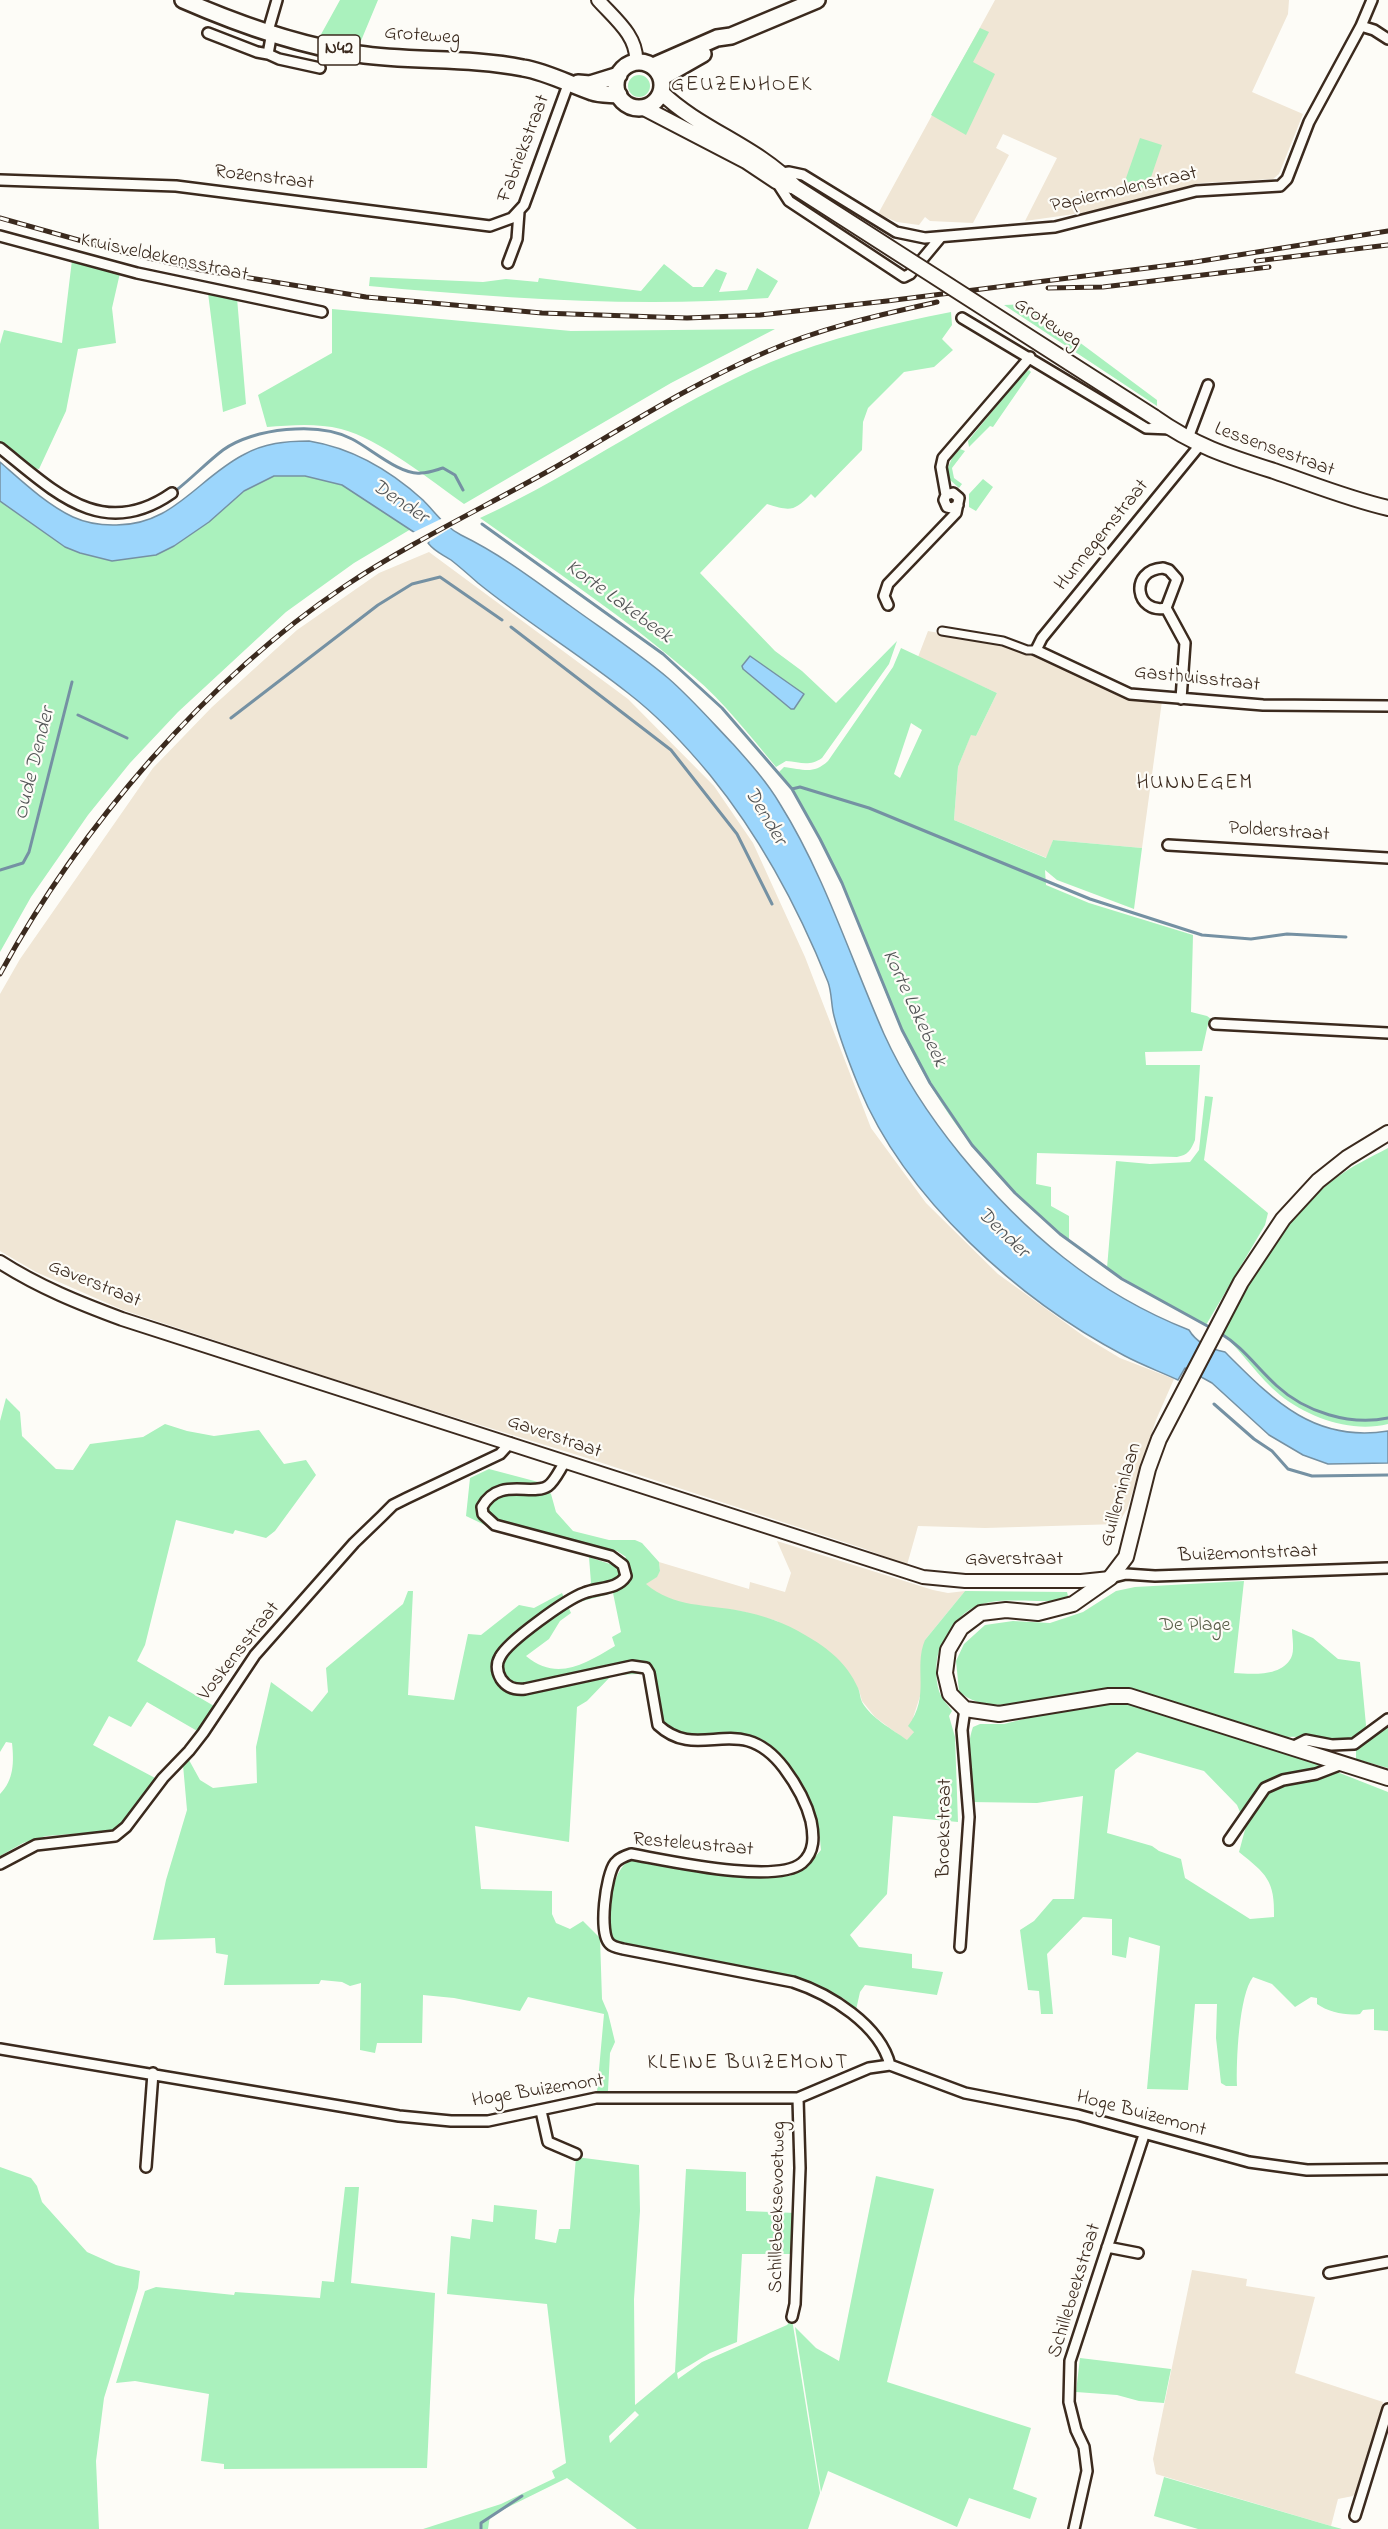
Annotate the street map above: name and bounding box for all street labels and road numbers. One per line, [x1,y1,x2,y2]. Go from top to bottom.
street label: Groteweg [383,22,461,52]
road number: N42 [318,35,360,65]
street label: Fabriekstraat [494,92,556,206]
street label: Rozenstraat [213,161,315,197]
street label: Papiermolenstraat [1048,162,1200,220]
street label: Kruisveldekensstraat [78,229,250,289]
street label: Groteweg [1009,293,1085,355]
street label: Lessensestraat [1211,418,1337,484]
street label: Hunnegemstraat [1051,475,1155,597]
street label: Gasthuisstraat [1133,661,1261,699]
street label: Polderstraat [1228,817,1330,849]
street label: Gaverstraat [44,1255,144,1315]
street label: Gaverstraat [504,1411,604,1465]
street label: Guilleminlaan [1096,1440,1148,1550]
street label: Buizemontstraat [1178,1541,1318,1569]
street label: Gaverstraat [965,1549,1063,1573]
street label: Voskensstraat [194,1598,286,1706]
street label: Broekstraat [933,1778,959,1878]
street label: Resteleustraat [632,1829,754,1863]
street label: Hoge Buizemont [470,2070,606,2114]
street label: Hoge Buizemont [1074,2086,1208,2144]
street label: Schillebeeksevoetweg [766,2121,792,2293]
street label: Schillebeekstraat [1044,2221,1108,2361]

